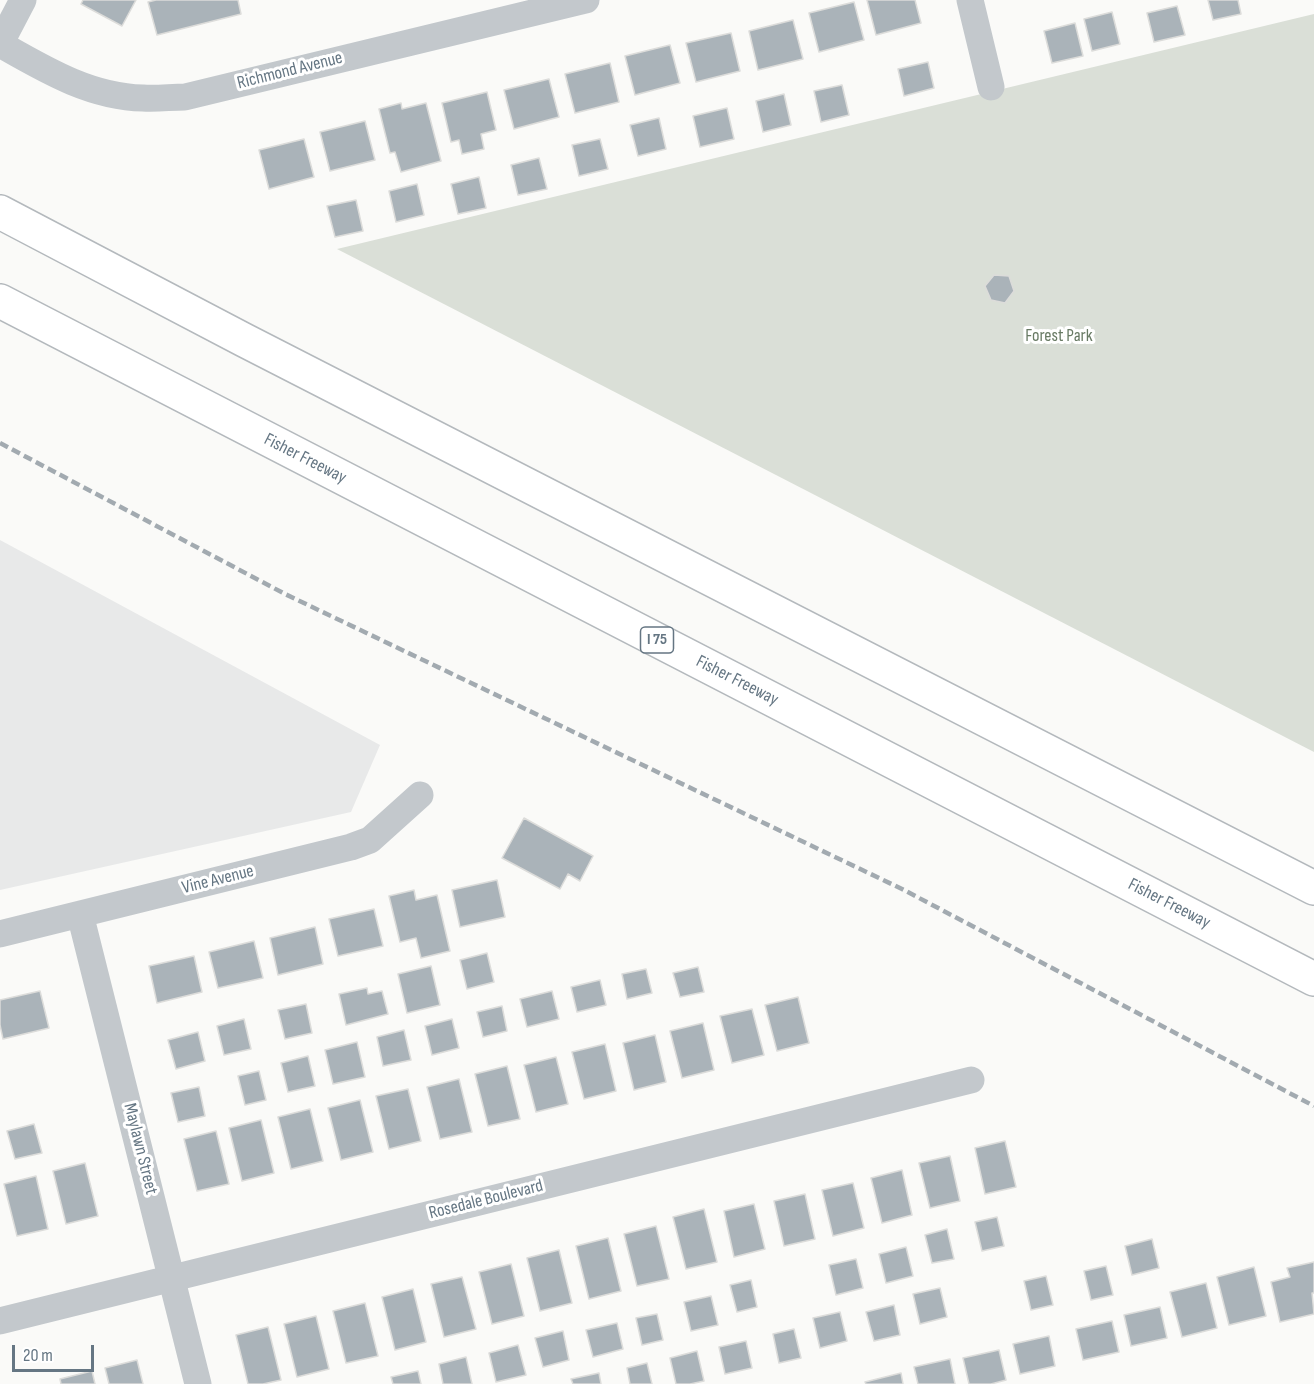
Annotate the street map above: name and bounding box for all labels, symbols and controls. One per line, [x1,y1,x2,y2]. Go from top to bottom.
street label: Richmond Avenue [235,47,345,95]
park label: Forest Park [1025,325,1093,347]
street label: Fisher Freeway [260,429,350,489]
road number: I 75 [640,627,674,653]
street label: Fisher Freeway [692,651,782,711]
street label: Vine Avenue [180,861,256,899]
street label: Fisher Freeway [1124,874,1214,934]
street label: Maylawn Street [118,1101,162,1197]
street label: Rosedale Boulevard [427,1175,545,1225]
scale bar [15,1333,98,1371]
text: 20 m [23,1345,53,1366]

